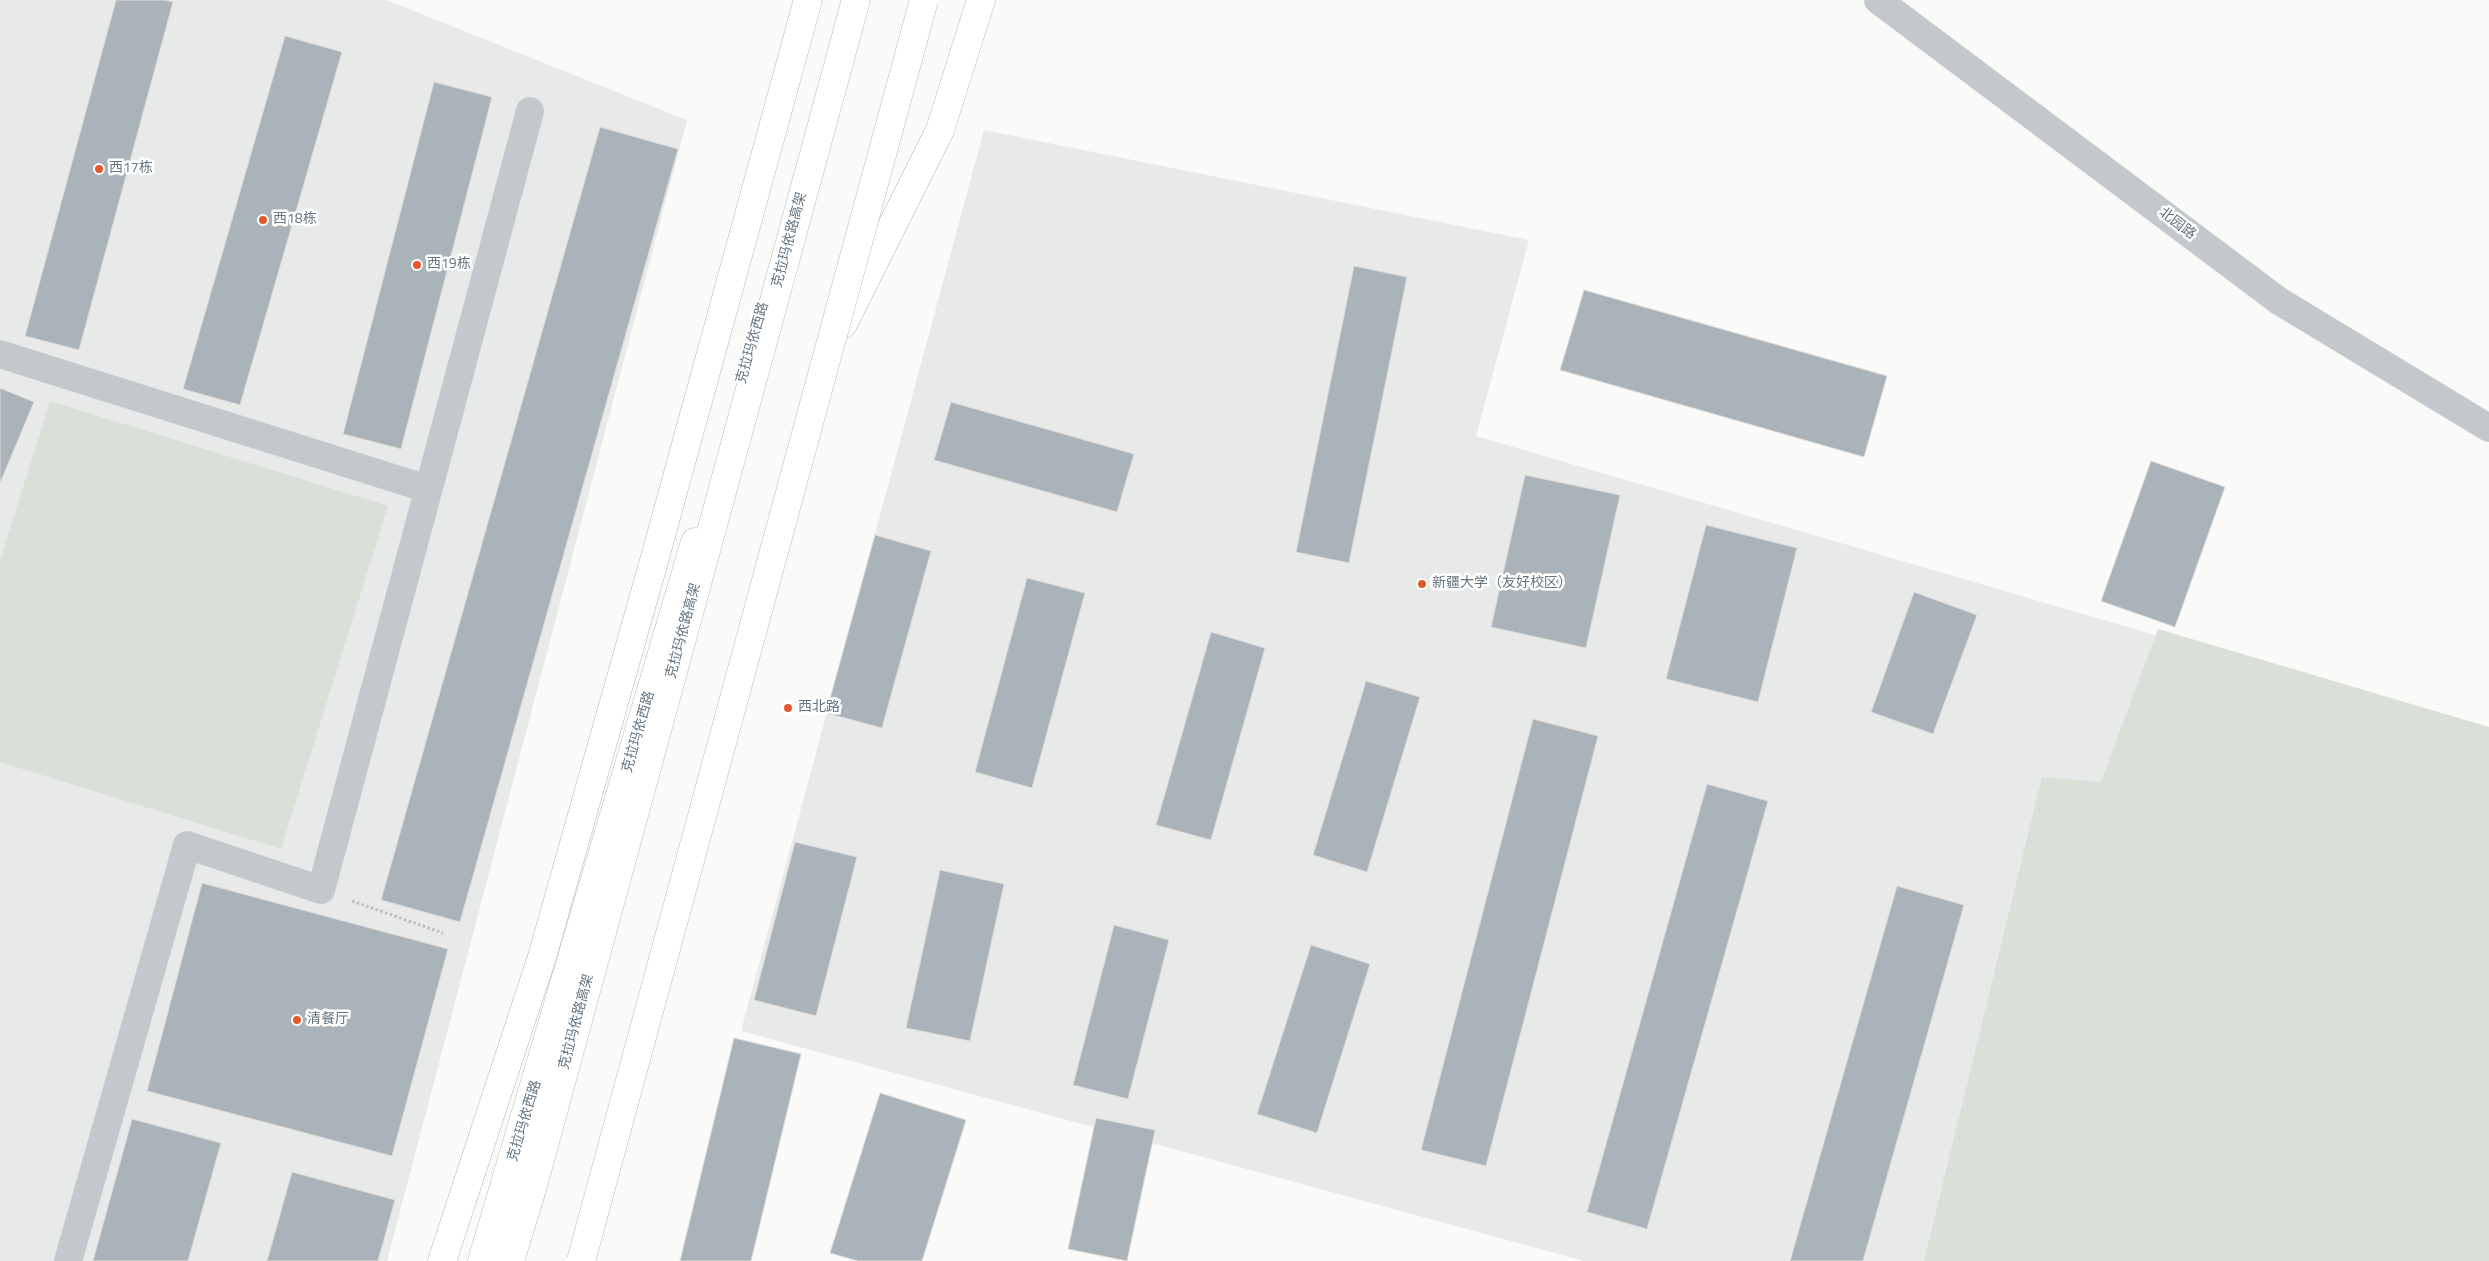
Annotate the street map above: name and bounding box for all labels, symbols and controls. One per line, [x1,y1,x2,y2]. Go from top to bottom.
place label: 西17栋 [109,161,153,177]
marker: 西17栋 [93,163,105,175]
street label: 克拉玛依路高架 [769,190,811,290]
street label: 北园路 [2155,205,2199,243]
place label: 西18栋 [273,212,317,228]
marker: 西18栋 [257,214,269,226]
place label: 西19栋 [427,257,471,273]
marker: 西19栋 [411,259,423,271]
street label: 克拉玛依西路 [733,300,773,386]
place label: 新疆大学（友好校区） [1432,576,1572,592]
marker: 新疆大学（友好校区） [1416,578,1428,590]
street label: 克拉玛依路高架 [663,581,705,681]
street label: 克拉玛依西路 [619,689,659,775]
place label: 西北路 [798,700,840,716]
marker: 西北路 [782,702,794,714]
street label: 克拉玛依路高架 [556,972,598,1072]
place label: 清餐厅 [307,1012,349,1028]
marker: 清餐厅 [291,1014,303,1026]
street label: 克拉玛依西路 [505,1078,545,1164]

